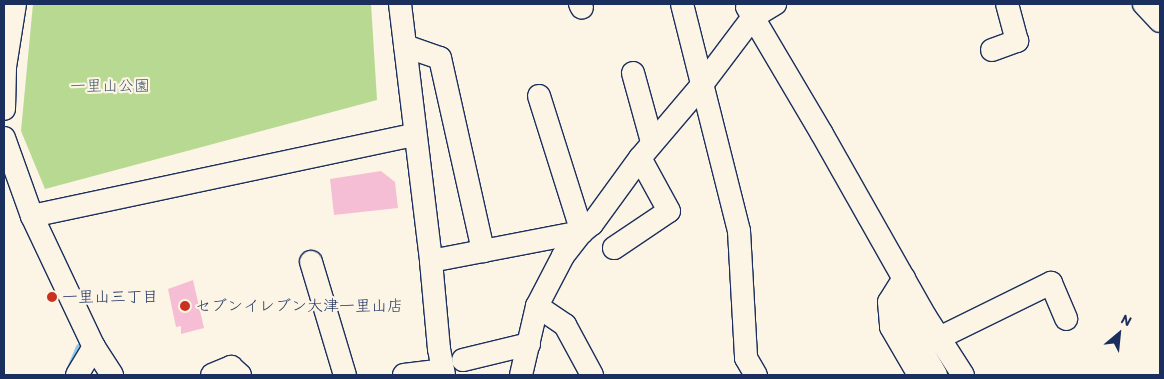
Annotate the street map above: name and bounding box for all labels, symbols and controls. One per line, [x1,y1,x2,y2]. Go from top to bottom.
park label: 一里山公園 [70,76,150,96]
place label: 一里山三丁目 [62,287,158,307]
marker: 一里山三丁目 [46,291,58,303]
place label: セブンイレブン大津一里山店 [195,296,403,316]
marker: セブンイレブン大津一里山店 [179,300,191,312]
north arrow [1094,309,1144,359]
text: N [1118,311,1134,330]

